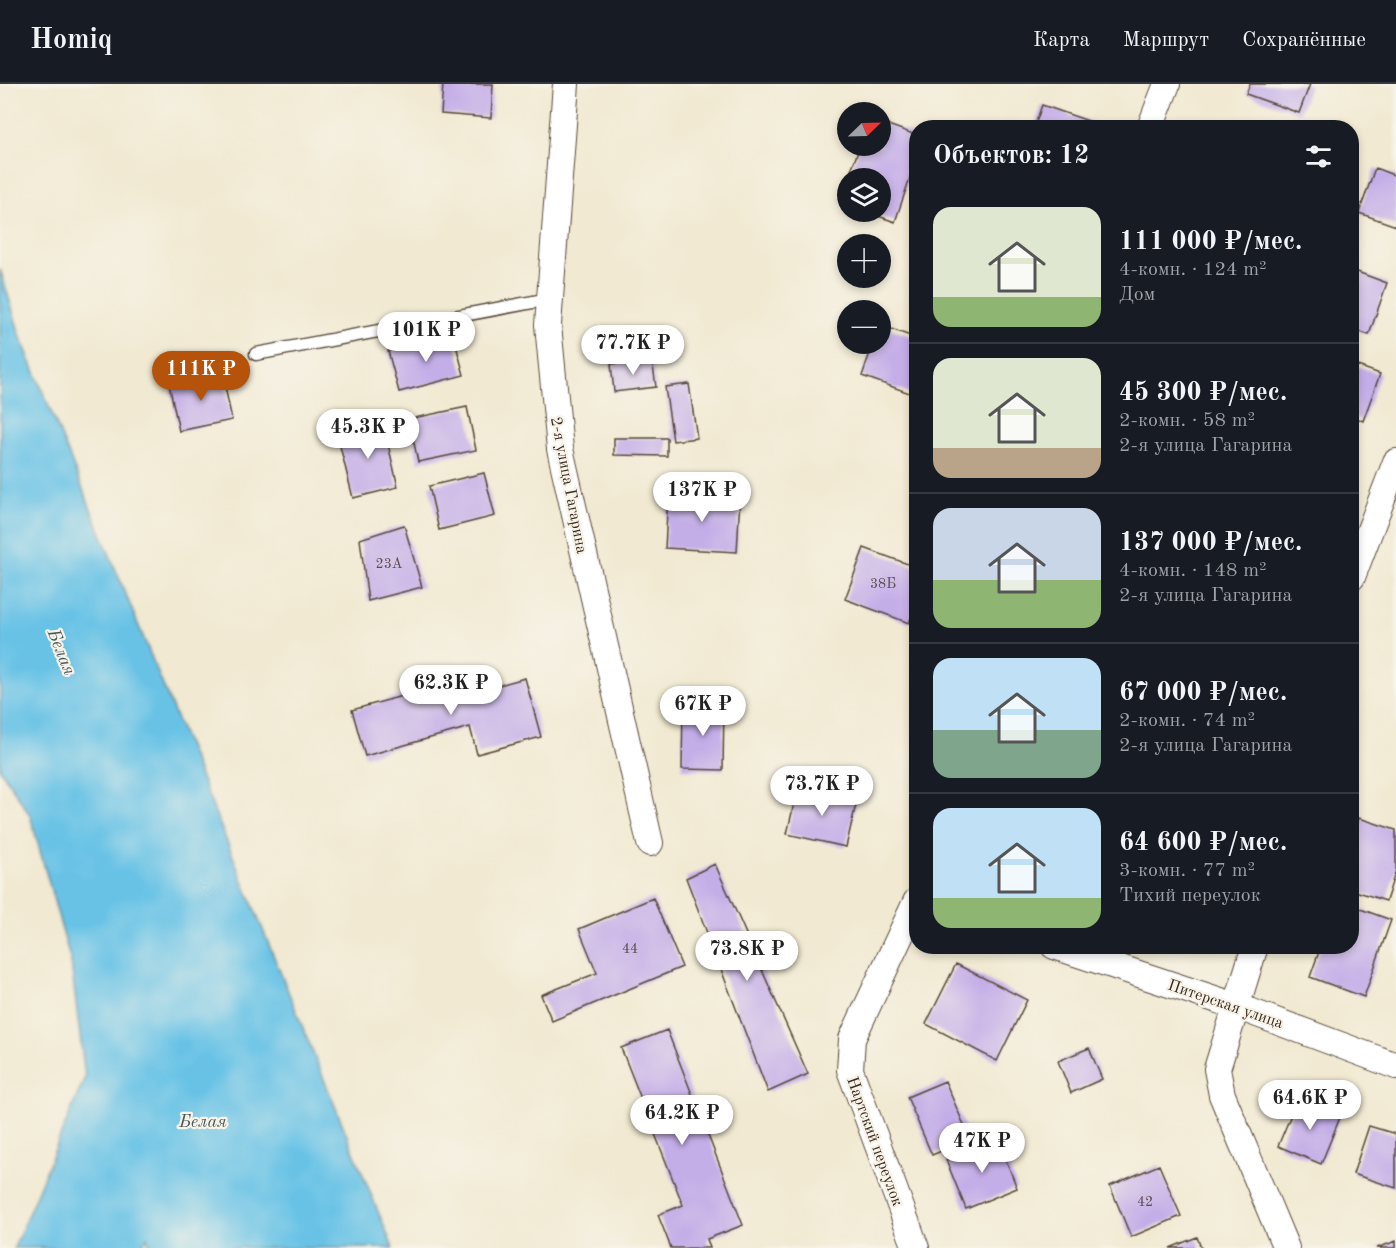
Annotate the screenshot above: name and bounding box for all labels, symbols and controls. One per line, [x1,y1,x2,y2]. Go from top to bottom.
text: Homiq [30,27,113,55]
text: Карта [1033,30,1090,51]
text: Маршрут [1123,30,1209,51]
text: Сохранённые [1242,30,1366,51]
north arrow [837,102,891,156]
map controls [837,102,891,354]
icon: filters [1302,140,1335,173]
text: Объектов: 12 [933,143,1089,169]
button: layers [837,168,891,222]
text: 111 000 ₽/мес. [1119,229,1302,255]
icon: home [981,231,1053,303]
button: + [837,234,891,288]
text: 4-комн. · 124 m² [1119,260,1267,280]
text: Дом [1119,285,1155,305]
button: − [837,300,891,354]
pin: 101K ₽ [377,312,475,363]
text: 101K ₽ [391,321,461,341]
pin: 77.7K ₽ [578,325,688,376]
text: 77.7K ₽ [595,334,671,354]
pin: 111K ₽ [152,351,250,402]
text: 111K ₽ [166,360,236,380]
text: 45 300 ₽/мес. [1119,380,1287,406]
icon: home [981,382,1053,454]
pin: 45.3K ₽ [313,409,423,460]
text: 2-комн. · 58 m² [1119,411,1255,431]
street label: 2-я улица Гагарина [547,416,589,555]
text: 45.3K ₽ [330,418,406,438]
text: 2-я улица Гагарина [1119,436,1292,456]
pin: 137K ₽ [653,472,751,523]
text: 137K ₽ [667,481,737,501]
text: 137 000 ₽/мес. [1119,530,1302,556]
icon: home [981,532,1053,604]
house number: 23А [376,557,403,571]
text: 4-комн. · 148 m² [1119,561,1267,581]
house number: 38Б [870,577,896,591]
text: 2-я улица Гагарина [1119,586,1292,606]
water label: Белая [43,626,78,678]
pin: 62.3K ₽ [396,665,506,716]
text: 62.3K ₽ [413,674,489,694]
text: 67 000 ₽/мес. [1119,680,1287,706]
icon: home [981,682,1053,754]
pin: 67K ₽ [661,686,745,737]
text: 67K ₽ [674,695,732,715]
text: 2-комн. · 74 m² [1119,711,1255,731]
text: 2-я улица Гагарина [1119,736,1292,756]
pin: 73.7K ₽ [767,766,877,817]
text: 73.7K ₽ [784,775,860,795]
text: 64 600 ₽/мес. [1119,830,1287,856]
icon: home [981,832,1053,904]
text: 3-комн. · 77 m² [1119,861,1255,881]
text: Тихий переулок [1119,886,1261,906]
pin: 73.8K ₽ [692,931,802,982]
text: 73.8K ₽ [709,940,785,960]
house number: 44 [622,942,638,956]
street label: Питерская улица [1166,978,1285,1032]
street label: Нартский переулок [843,1075,905,1209]
pin: 64.6K ₽ [1255,1080,1365,1131]
text: 64.6K ₽ [1272,1089,1348,1109]
pin: 64.2K ₽ [627,1095,737,1146]
text: 64.2K ₽ [644,1104,720,1124]
water label: Белая [178,1113,227,1131]
pin: 47K ₽ [940,1123,1024,1174]
text: 47K ₽ [953,1132,1011,1152]
house number: 42 [1137,1195,1153,1209]

